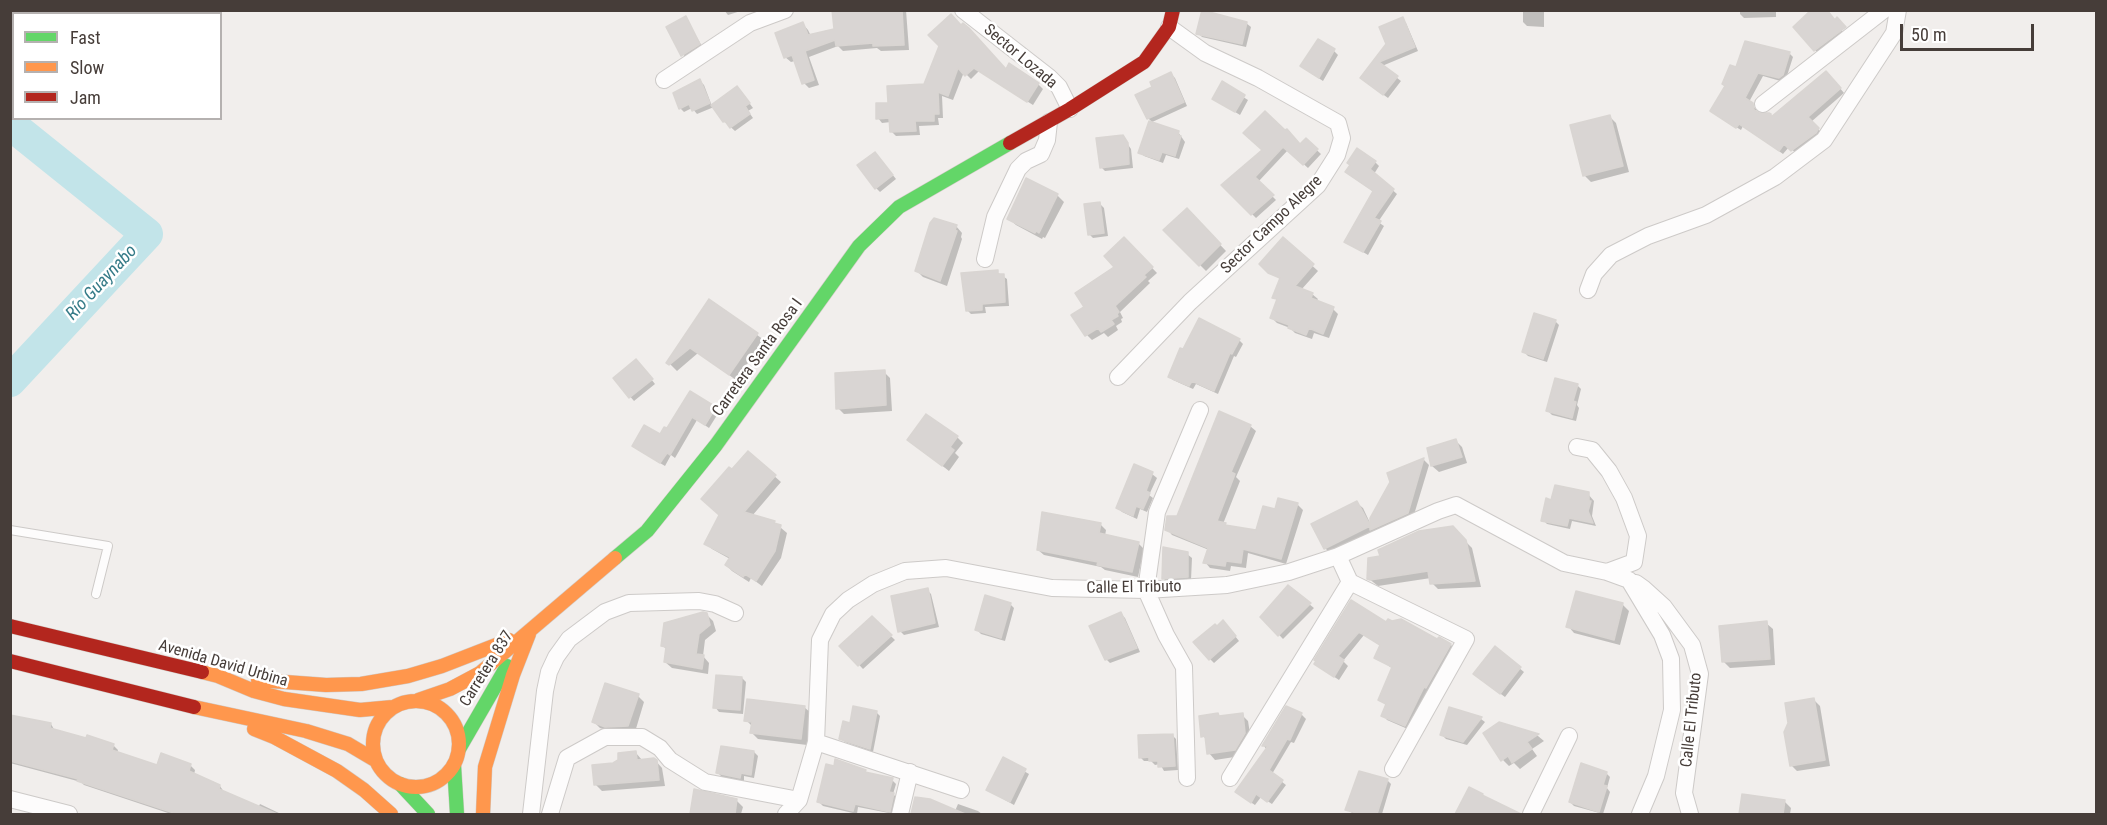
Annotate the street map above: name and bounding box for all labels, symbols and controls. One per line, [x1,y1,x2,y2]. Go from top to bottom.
legend [12,12,222,120]
scale bar [1903,12,2036,50]
street label: Sector Lozada [979,21,1061,93]
text: 50 m [1911,24,1946,45]
text: Fast [70,27,101,48]
text: Slow [70,57,104,78]
text: Jam [70,87,101,108]
street label: Sector Campo Alegre [1217,172,1327,278]
water label: Río Guaynabo [62,241,142,325]
street label: Carretera Santa Rosa I [709,295,807,421]
street label: Calle El Tributo [1086,578,1182,598]
street label: Carretera 837 [456,628,518,710]
street label: Avenida David Urbina [156,636,290,692]
street label: Calle El Tributo [1677,672,1707,768]

